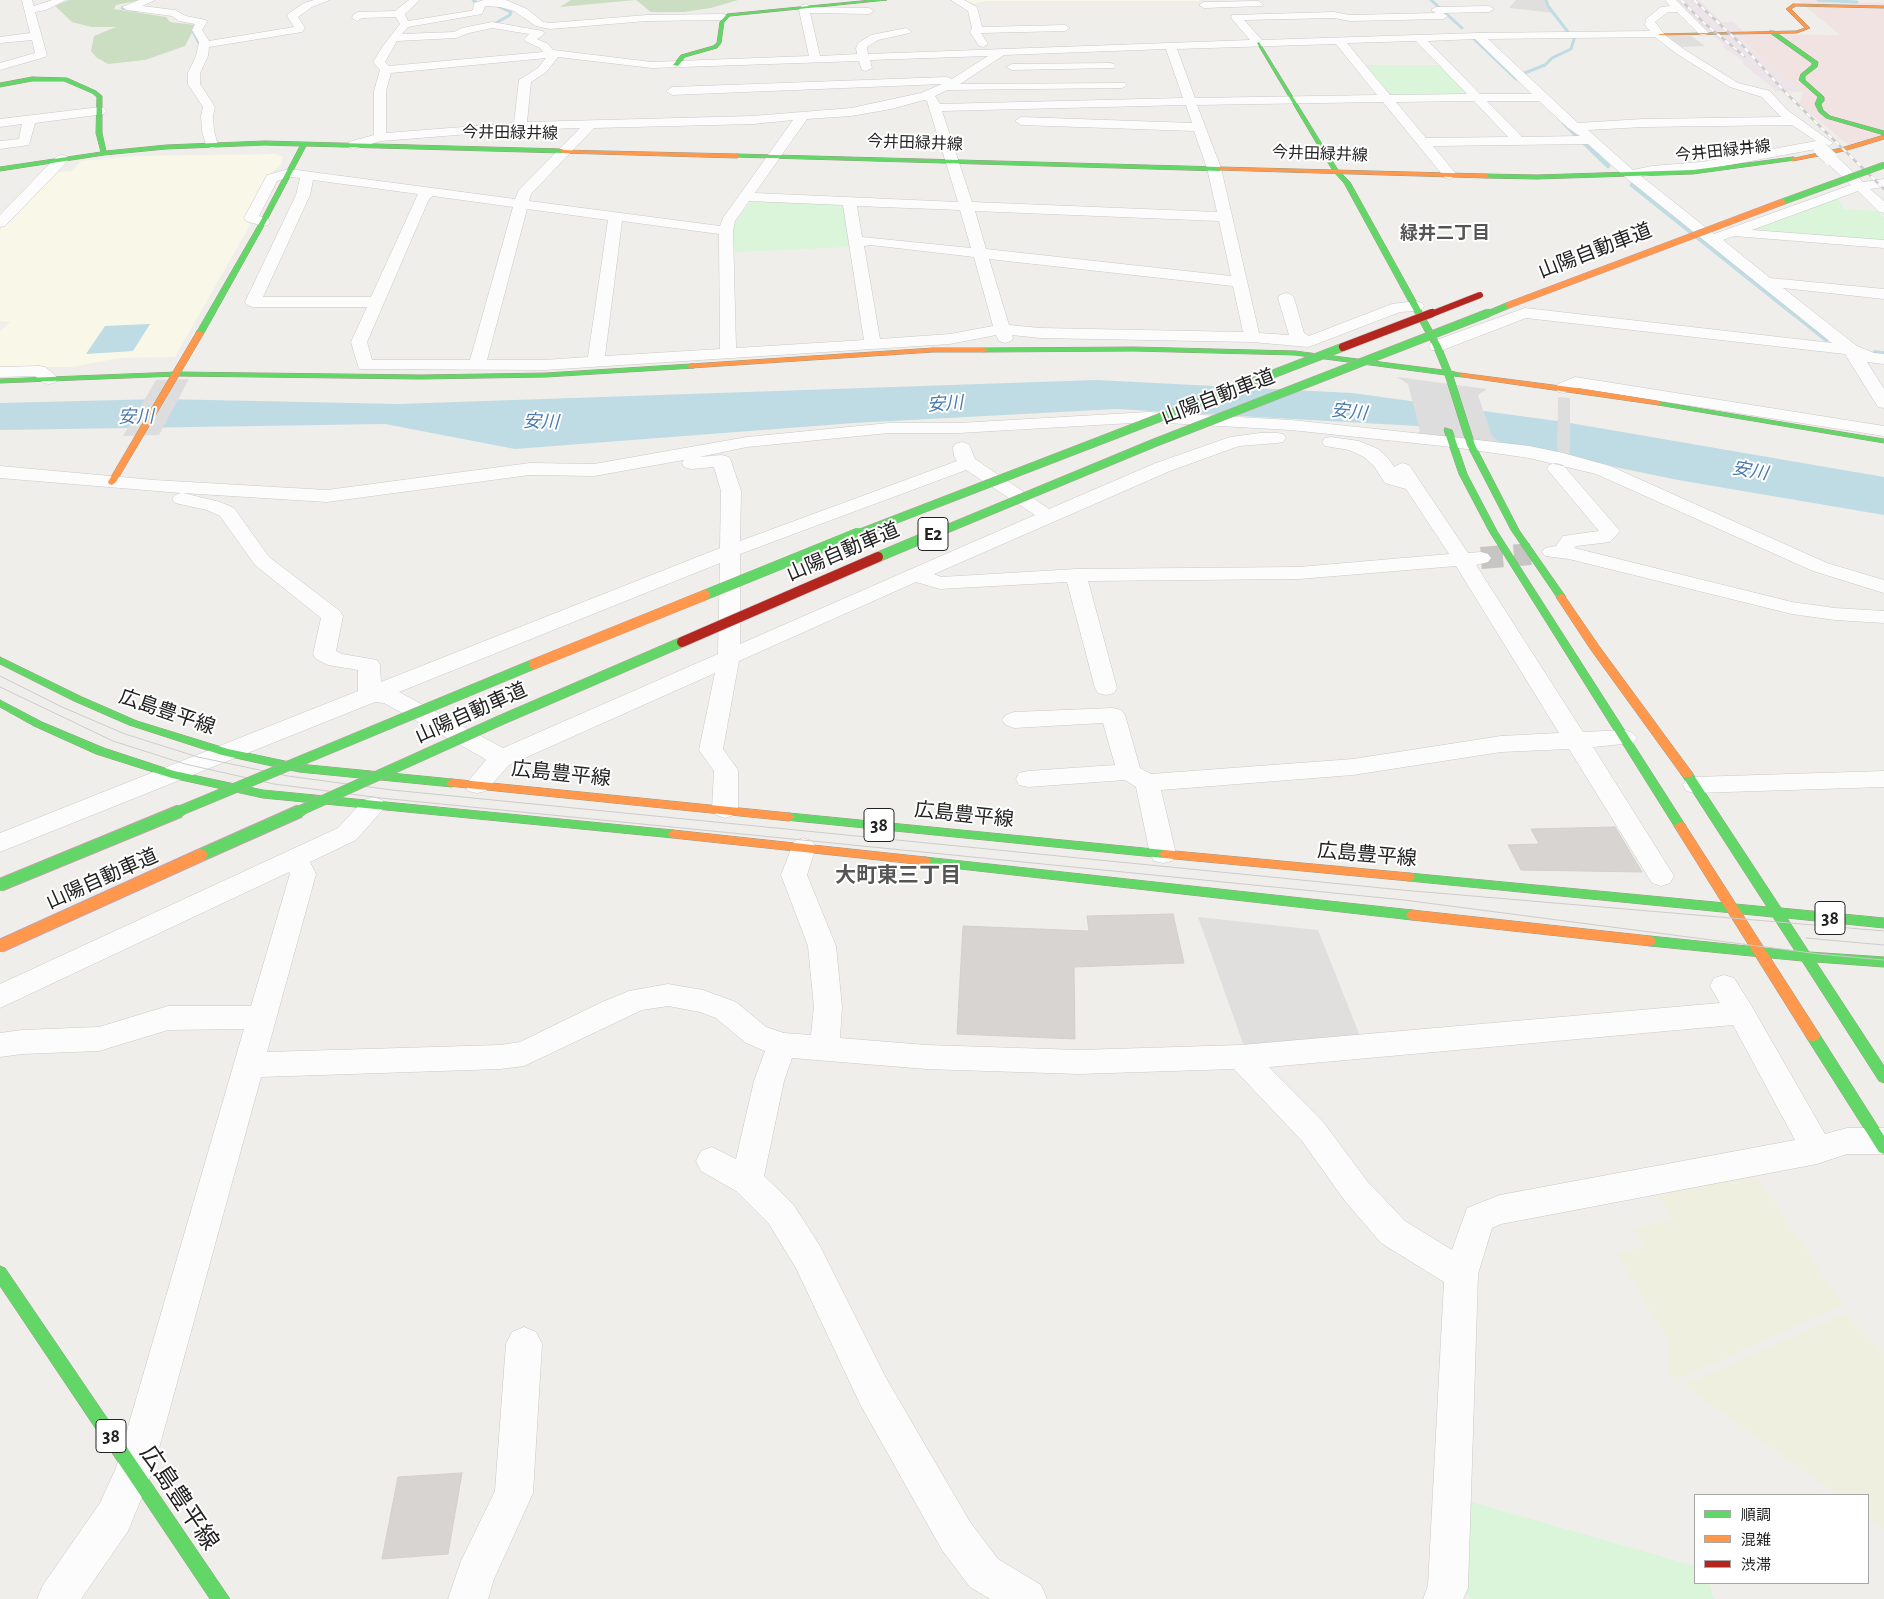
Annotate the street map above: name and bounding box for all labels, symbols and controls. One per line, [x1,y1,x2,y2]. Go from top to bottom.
street label: 今井田緑井線 [462,123,558,143]
street label: 今井田緑井線 [867,132,963,154]
street label: 今井田緑井線 [1674,136,1772,166]
street label: 今井田緑井線 [1272,143,1368,165]
street label: 山陽自動車道 [1535,218,1655,284]
district label: 緑井二丁目 [1400,223,1490,245]
street label: 山陽自動車道 [1158,364,1278,430]
water label: 安川 [926,392,964,416]
water label: 安川 [1330,399,1368,425]
water label: 安川 [118,406,154,428]
water label: 安川 [523,411,559,433]
water label: 安川 [1730,457,1770,485]
street label: 山陽自動車道 [783,518,903,586]
road number: E2 [918,518,948,550]
street label: 山陽自動車道 [411,678,531,748]
street label: 広島豊平線 [116,684,218,740]
street label: 広島豊平線 [510,757,612,791]
street label: 広島豊平線 [913,798,1015,832]
road number: 38 [864,808,894,842]
street label: 広島豊平線 [1316,839,1418,871]
street label: 山陽自動車道 [42,844,162,914]
district label: 大町東三丁目 [835,863,961,889]
road number: 38 [1815,901,1845,934]
road number: 38 [96,1420,126,1452]
street label: 広島豊平線 [134,1440,224,1556]
legend [1694,1494,1869,1584]
text: 順調 [1741,1508,1771,1523]
text: 混雑 [1741,1533,1771,1548]
text: 渋滞 [1741,1558,1771,1573]

